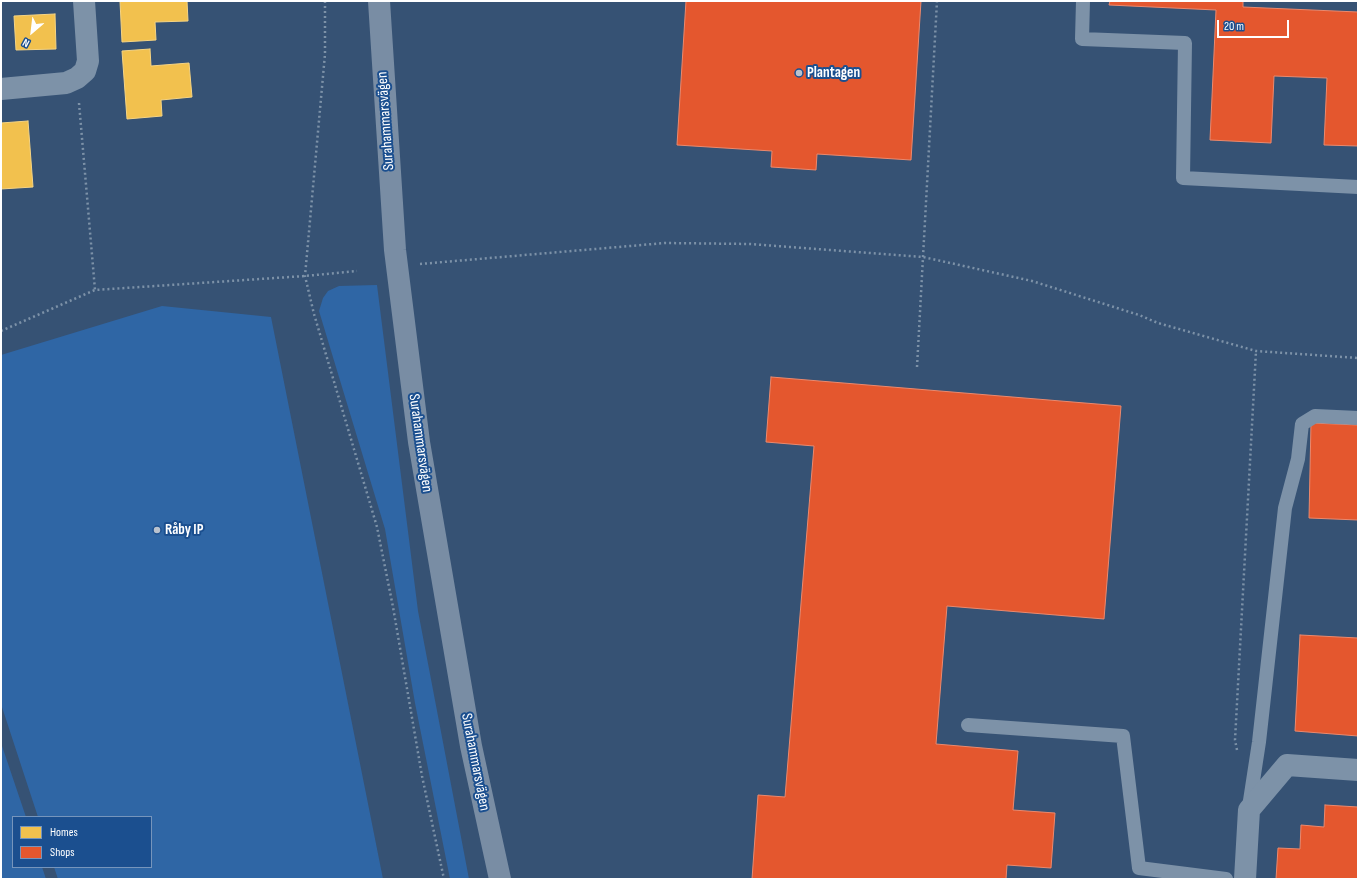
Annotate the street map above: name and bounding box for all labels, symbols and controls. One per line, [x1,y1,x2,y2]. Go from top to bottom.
north arrow [12,12,52,52]
scale bar [1219,12,1291,38]
text: 20 m [1224,19,1244,34]
text: N [20,36,32,50]
place label: Plantagen [807,64,860,82]
marker: Plantagen [794,68,804,78]
street label: Surahammarsvägen [374,71,398,171]
street label: Surahammarsvägen [404,393,436,493]
place label: Råby IP [165,521,203,539]
marker: Råby IP [152,525,162,535]
street label: Surahammarsvägen [457,712,493,812]
legend [12,816,152,868]
text: Homes [50,825,78,840]
text: Shops [50,845,75,860]

